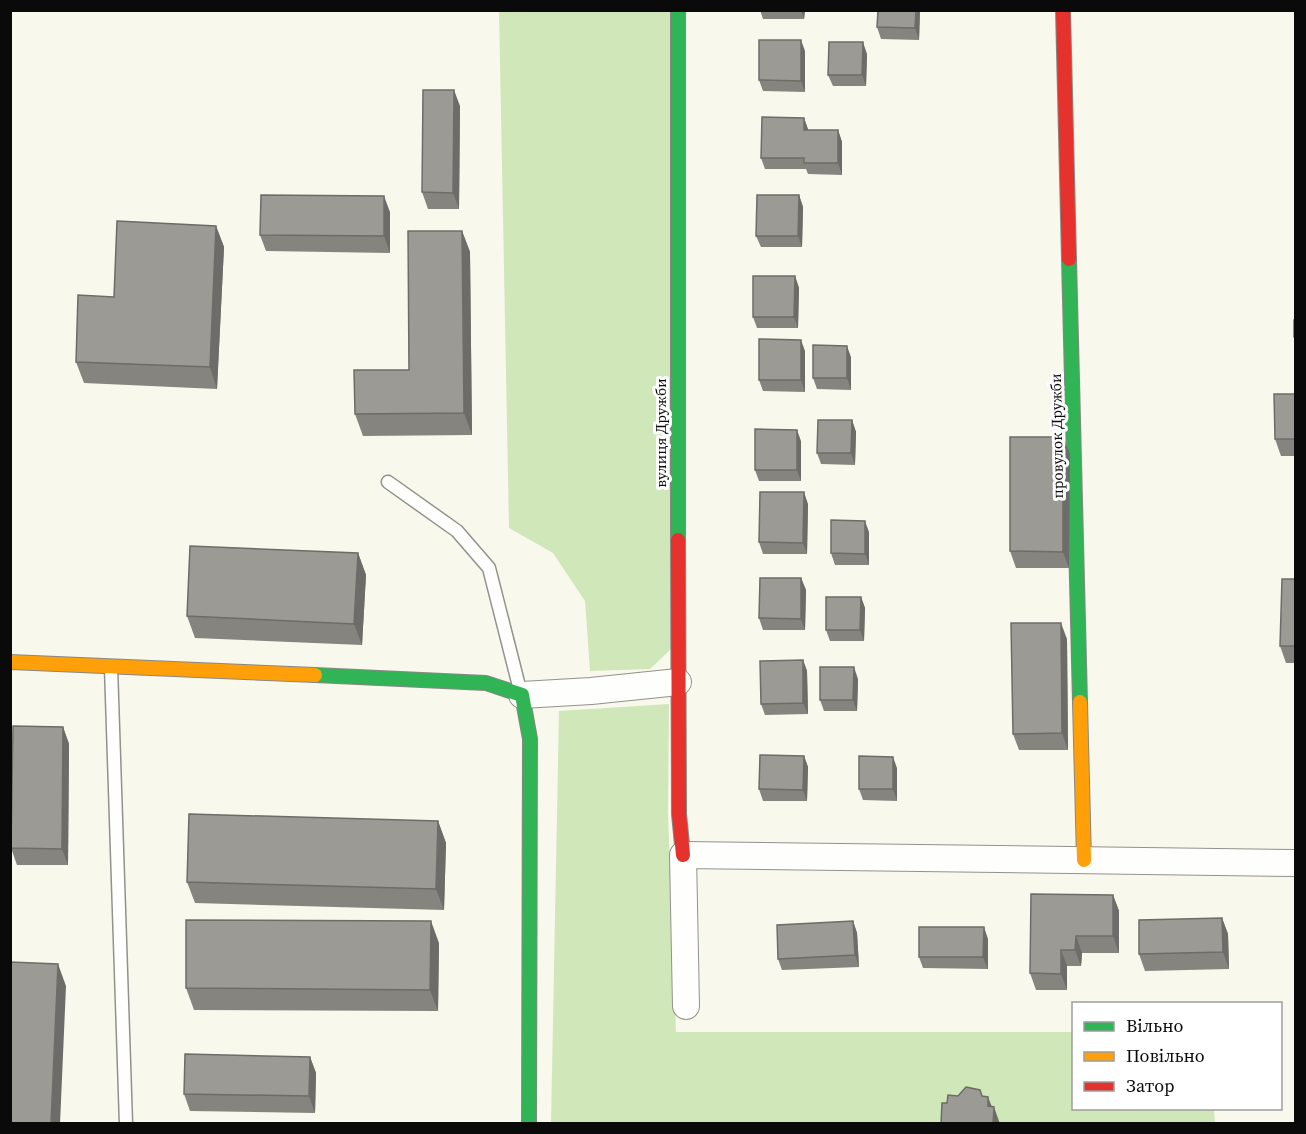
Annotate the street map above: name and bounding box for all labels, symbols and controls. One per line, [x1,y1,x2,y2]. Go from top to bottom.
street label: провулок Дружби [1045,373,1068,499]
street label: вулиця Дружби [650,378,671,488]
legend [1072,1002,1282,1110]
text: Вільно [1126,1013,1183,1038]
text: Повільно [1126,1043,1205,1068]
text: Затор [1126,1073,1174,1098]

